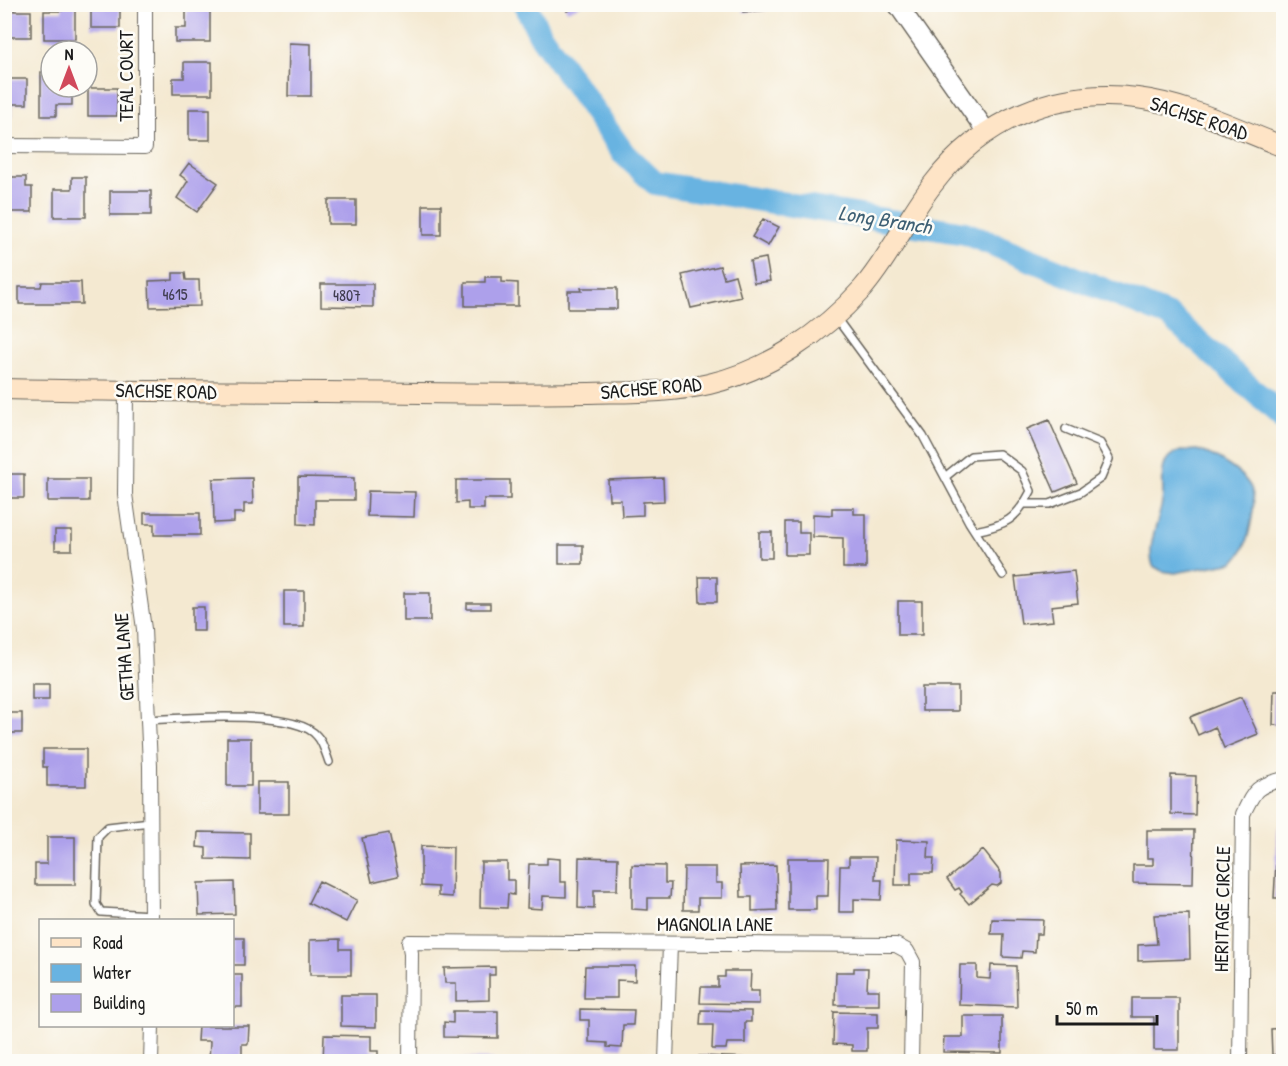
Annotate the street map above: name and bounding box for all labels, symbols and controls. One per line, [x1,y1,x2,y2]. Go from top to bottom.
street label: TEAL COURT [112,30,139,122]
north arrow [39,39,99,99]
text: N [65,43,74,65]
street label: SACHSE ROAD [1147,89,1252,146]
water label: Long Branch [837,198,935,241]
house number: 4615 [163,283,188,305]
house number: 4807 [333,284,361,306]
street label: SACHSE ROAD [599,370,703,405]
street label: SACHSE ROAD [115,376,217,405]
street label: GETHA LANE [107,612,140,702]
street label: HERITAGE CIRCLE [1207,846,1236,972]
street label: MAGNOLIA LANE [657,910,773,937]
legend [39,919,234,1027]
text: Road [93,930,123,955]
text: Water [93,960,131,985]
scale bar [1057,988,1158,1026]
text: Building [93,990,145,1015]
text: 50 m [1066,996,1098,1021]

